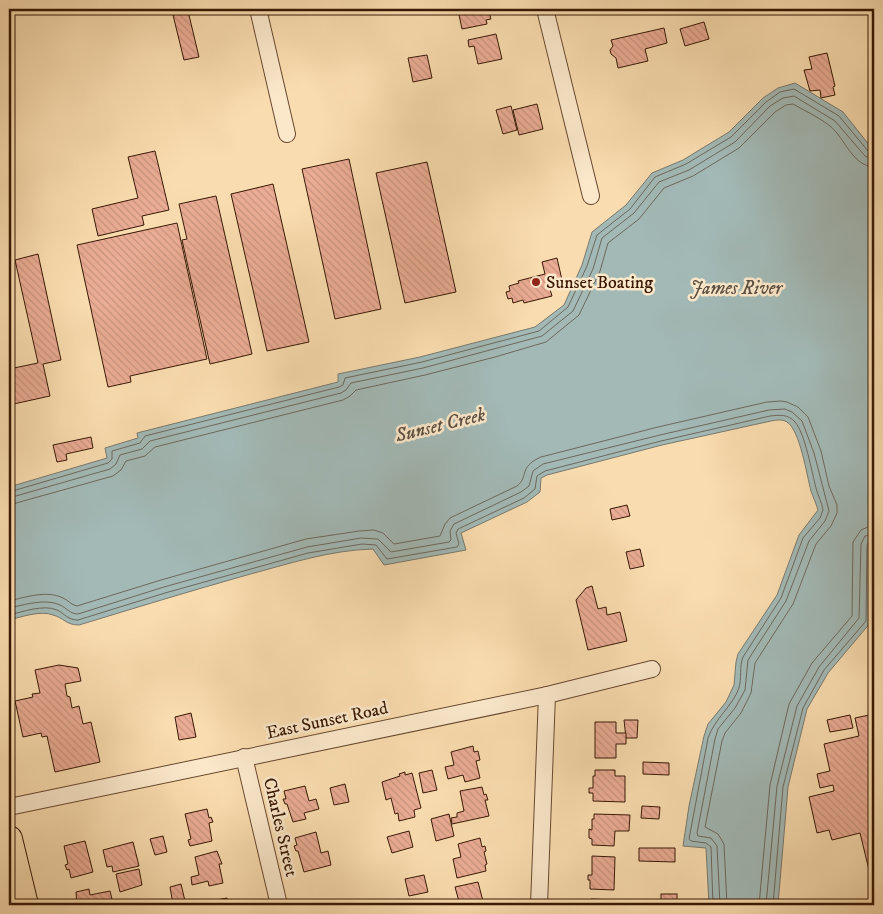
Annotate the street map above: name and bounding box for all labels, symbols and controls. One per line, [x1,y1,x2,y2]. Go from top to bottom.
place label: Sunset Boating [546,272,653,294]
marker: Sunset Boating [530,276,542,288]
water label: James River [690,277,784,300]
water label: Sunset Creek [392,403,488,448]
street label: East Sunset Road [264,697,390,745]
street label: Charles Street [258,776,302,879]

